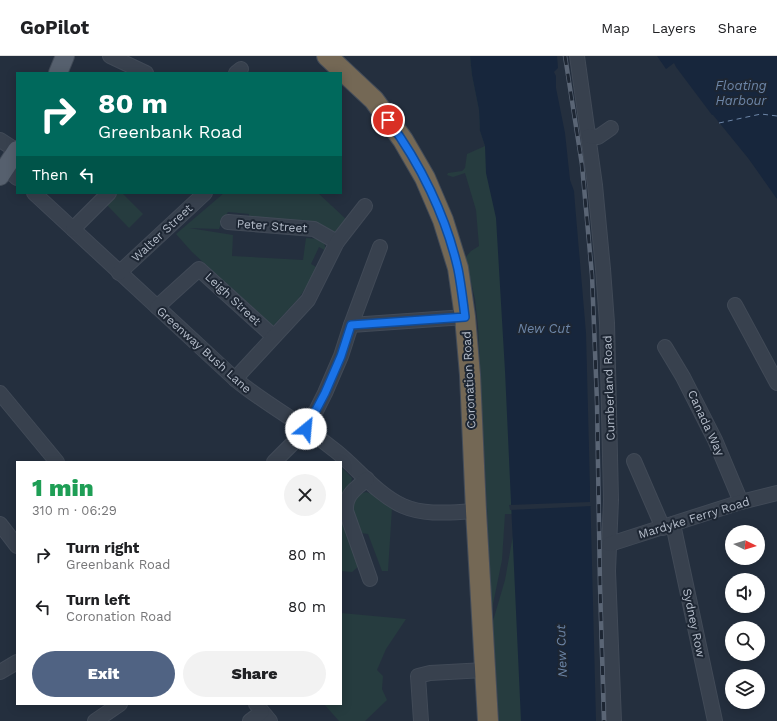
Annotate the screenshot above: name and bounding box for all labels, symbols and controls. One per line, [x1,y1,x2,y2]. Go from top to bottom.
text: GoPilot [20,16,89,39]
text: Map [601,20,630,36]
text: Layers [652,20,696,36]
text: Share [718,20,757,36]
water label: Floating Harbour [715,78,767,108]
text: 80 m [98,87,168,120]
icon: right [32,88,84,140]
pin [371,103,405,137]
icon: arrive [377,109,399,131]
text: Greenbank Road [98,121,243,142]
icon: left [76,164,98,186]
text: Then [32,166,68,184]
street label: Walter Street [129,201,195,265]
street label: Peter Street [236,217,308,235]
street label: Leigh Street [202,270,264,328]
street label: Greenway Bush Lane [154,304,254,396]
water label: New Cut [518,321,571,336]
street label: Coronation Road [459,331,479,429]
street label: Cumberland Road [600,335,618,441]
street label: Canada Way [685,388,728,459]
position arrow [285,408,327,450]
text: 1 min [32,474,94,502]
button: close [284,474,326,516]
street label: Mardyke Ferry Road [637,494,751,542]
text: 310 m · 06:29 [32,503,117,518]
north arrow [725,525,765,565]
map controls [725,525,765,709]
text: Turn right [66,539,139,557]
icon: right [32,544,54,566]
text: 80 m [288,546,326,564]
text: Greenbank Road [66,557,170,572]
button: sound [725,573,765,613]
street label: Sydney Row [680,587,708,659]
text: Turn left [66,591,130,609]
icon: left [32,596,54,618]
text: 80 m [288,598,326,616]
text: Coronation Road [66,609,172,624]
button: search [725,621,765,661]
water label: New Cut [553,624,570,678]
button: Exit [32,651,175,697]
button: Share [183,651,326,697]
button: layers [725,669,765,709]

